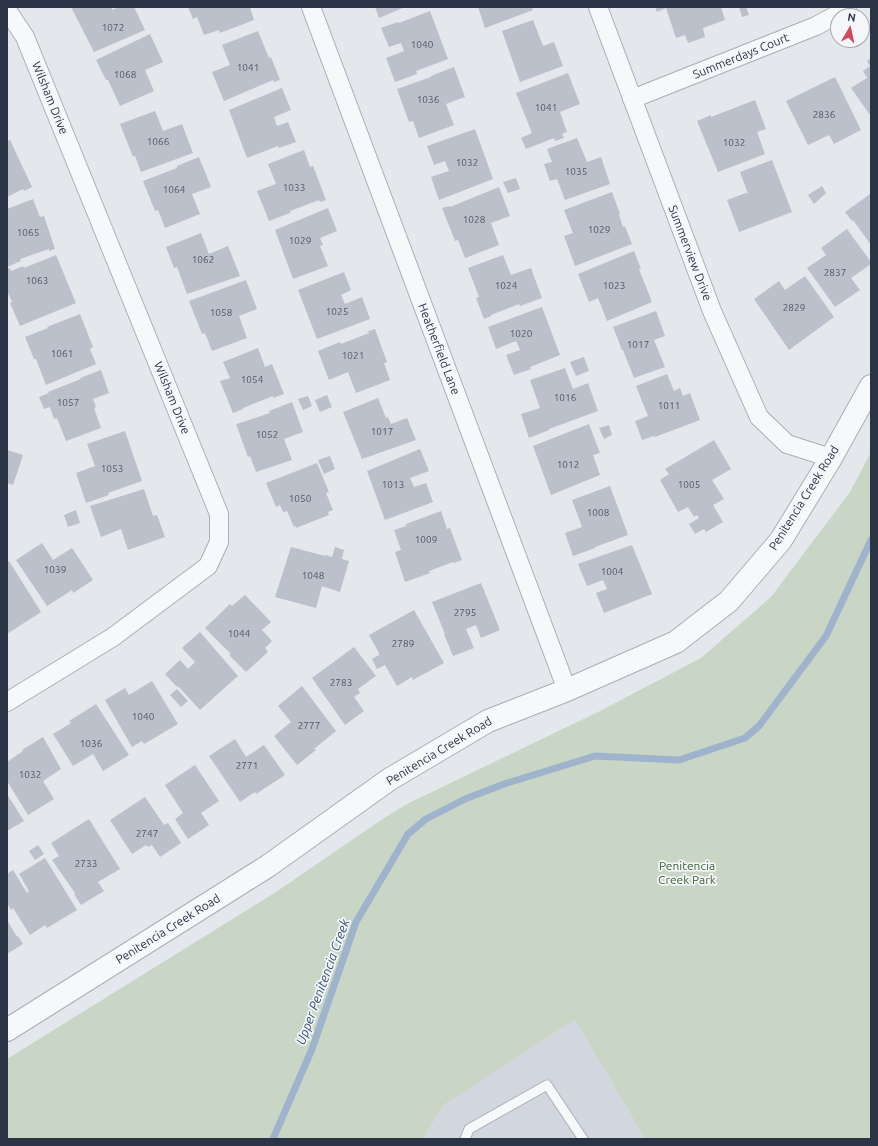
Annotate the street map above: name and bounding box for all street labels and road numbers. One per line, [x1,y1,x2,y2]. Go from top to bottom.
street label: Summerdays Court [691,30,791,82]
street label: Wilsham Drive [29,60,71,136]
street label: Summerview Drive [665,203,715,303]
street label: Heatherfield Lane [415,301,463,397]
street label: Wilsham Drive [151,360,193,436]
street label: Penitencia Creek Road [766,443,842,553]
street label: Penitencia Creek Road [384,714,494,788]
street label: Penitencia Creek Road [113,891,223,967]

